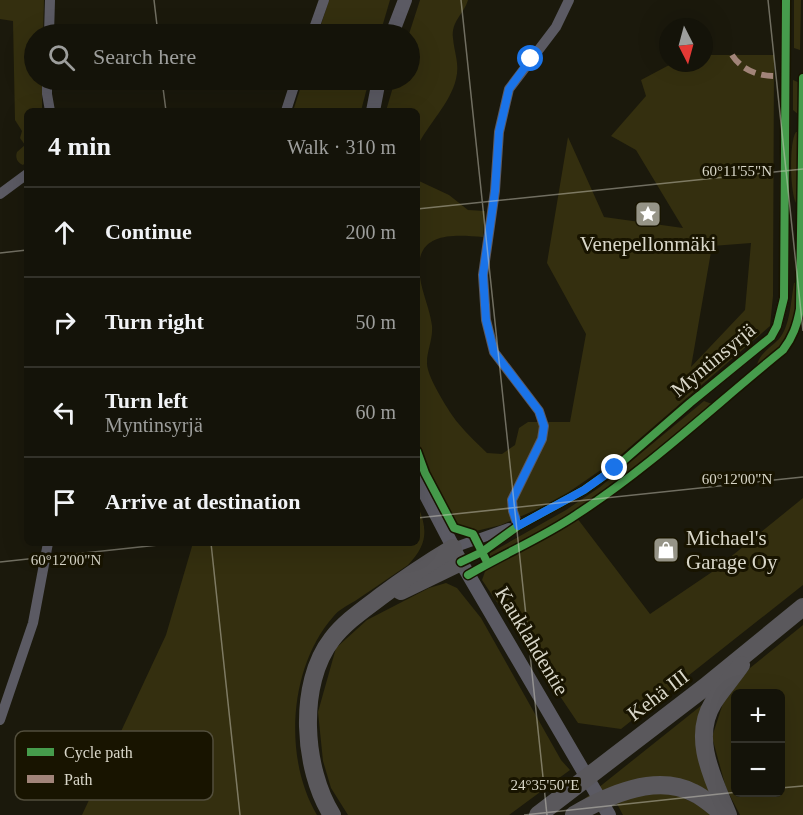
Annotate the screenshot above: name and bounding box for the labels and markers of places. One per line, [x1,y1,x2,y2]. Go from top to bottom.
place icon: Venepellonmäki [633,199,663,229]
place label: Venepellonmäki [580,232,716,256]
place label: Michael's Garage Oy [686,526,778,574]
shop icon: Michael's Garage Oy [651,535,681,565]

